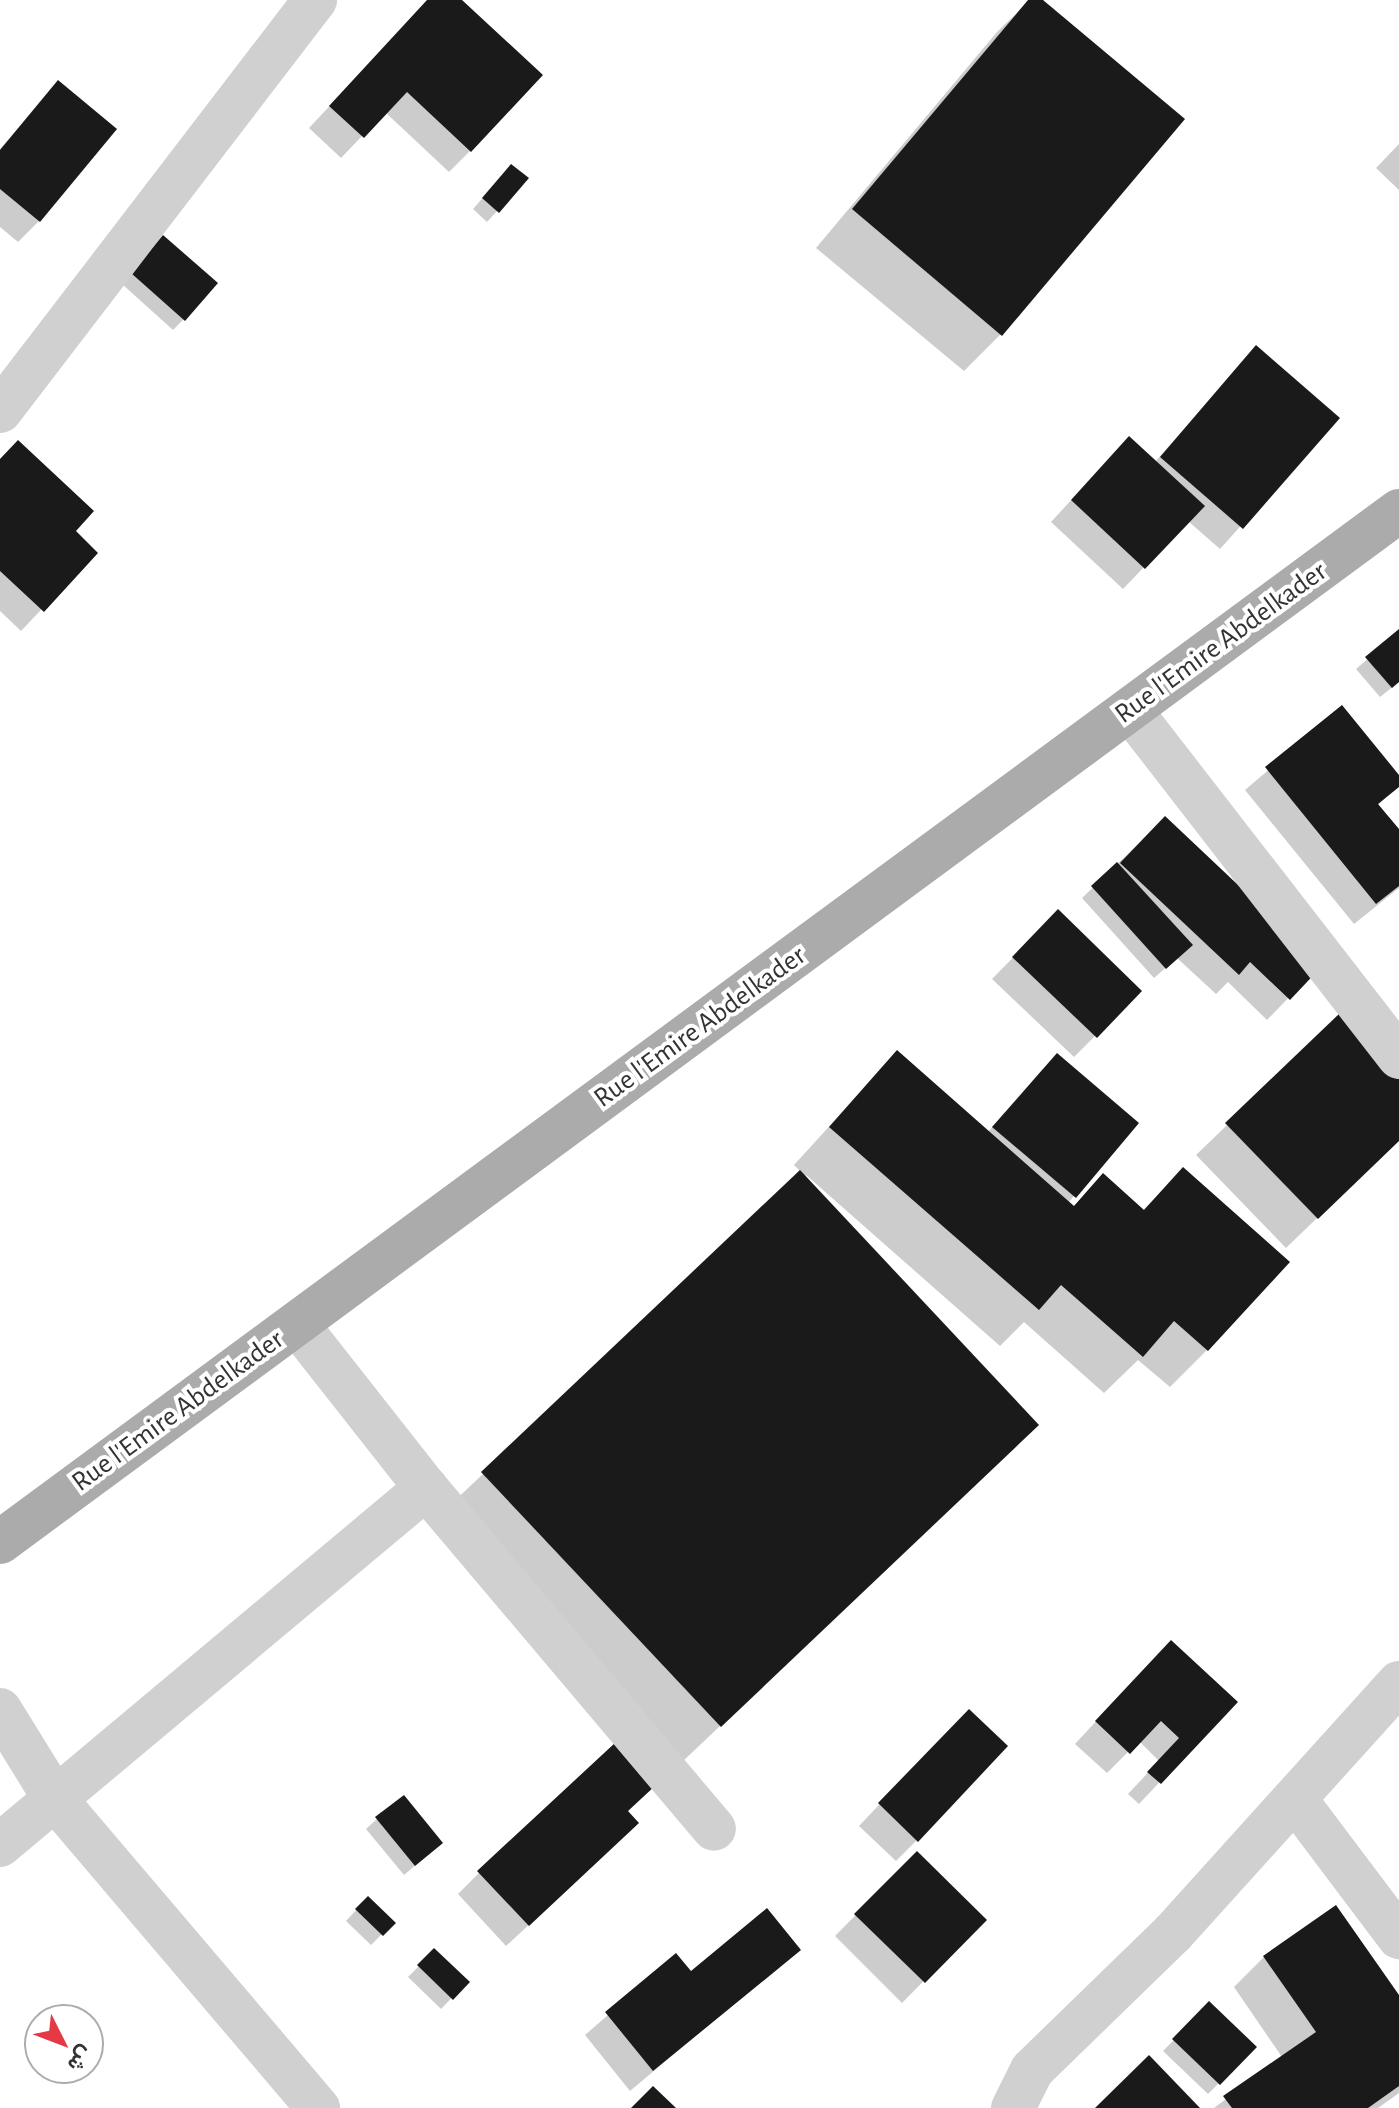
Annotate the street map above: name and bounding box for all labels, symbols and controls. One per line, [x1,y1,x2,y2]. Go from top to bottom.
street label: Rue l'Emire Abdelkader [1108,555,1334,731]
street label: Rue l'Emire Abdelkader [587,939,813,1115]
street label: Rue l'Emire Abdelkader [65,1323,291,1499]
north arrow [24,2004,104,2084]
text: ش [63,2042,97,2076]

